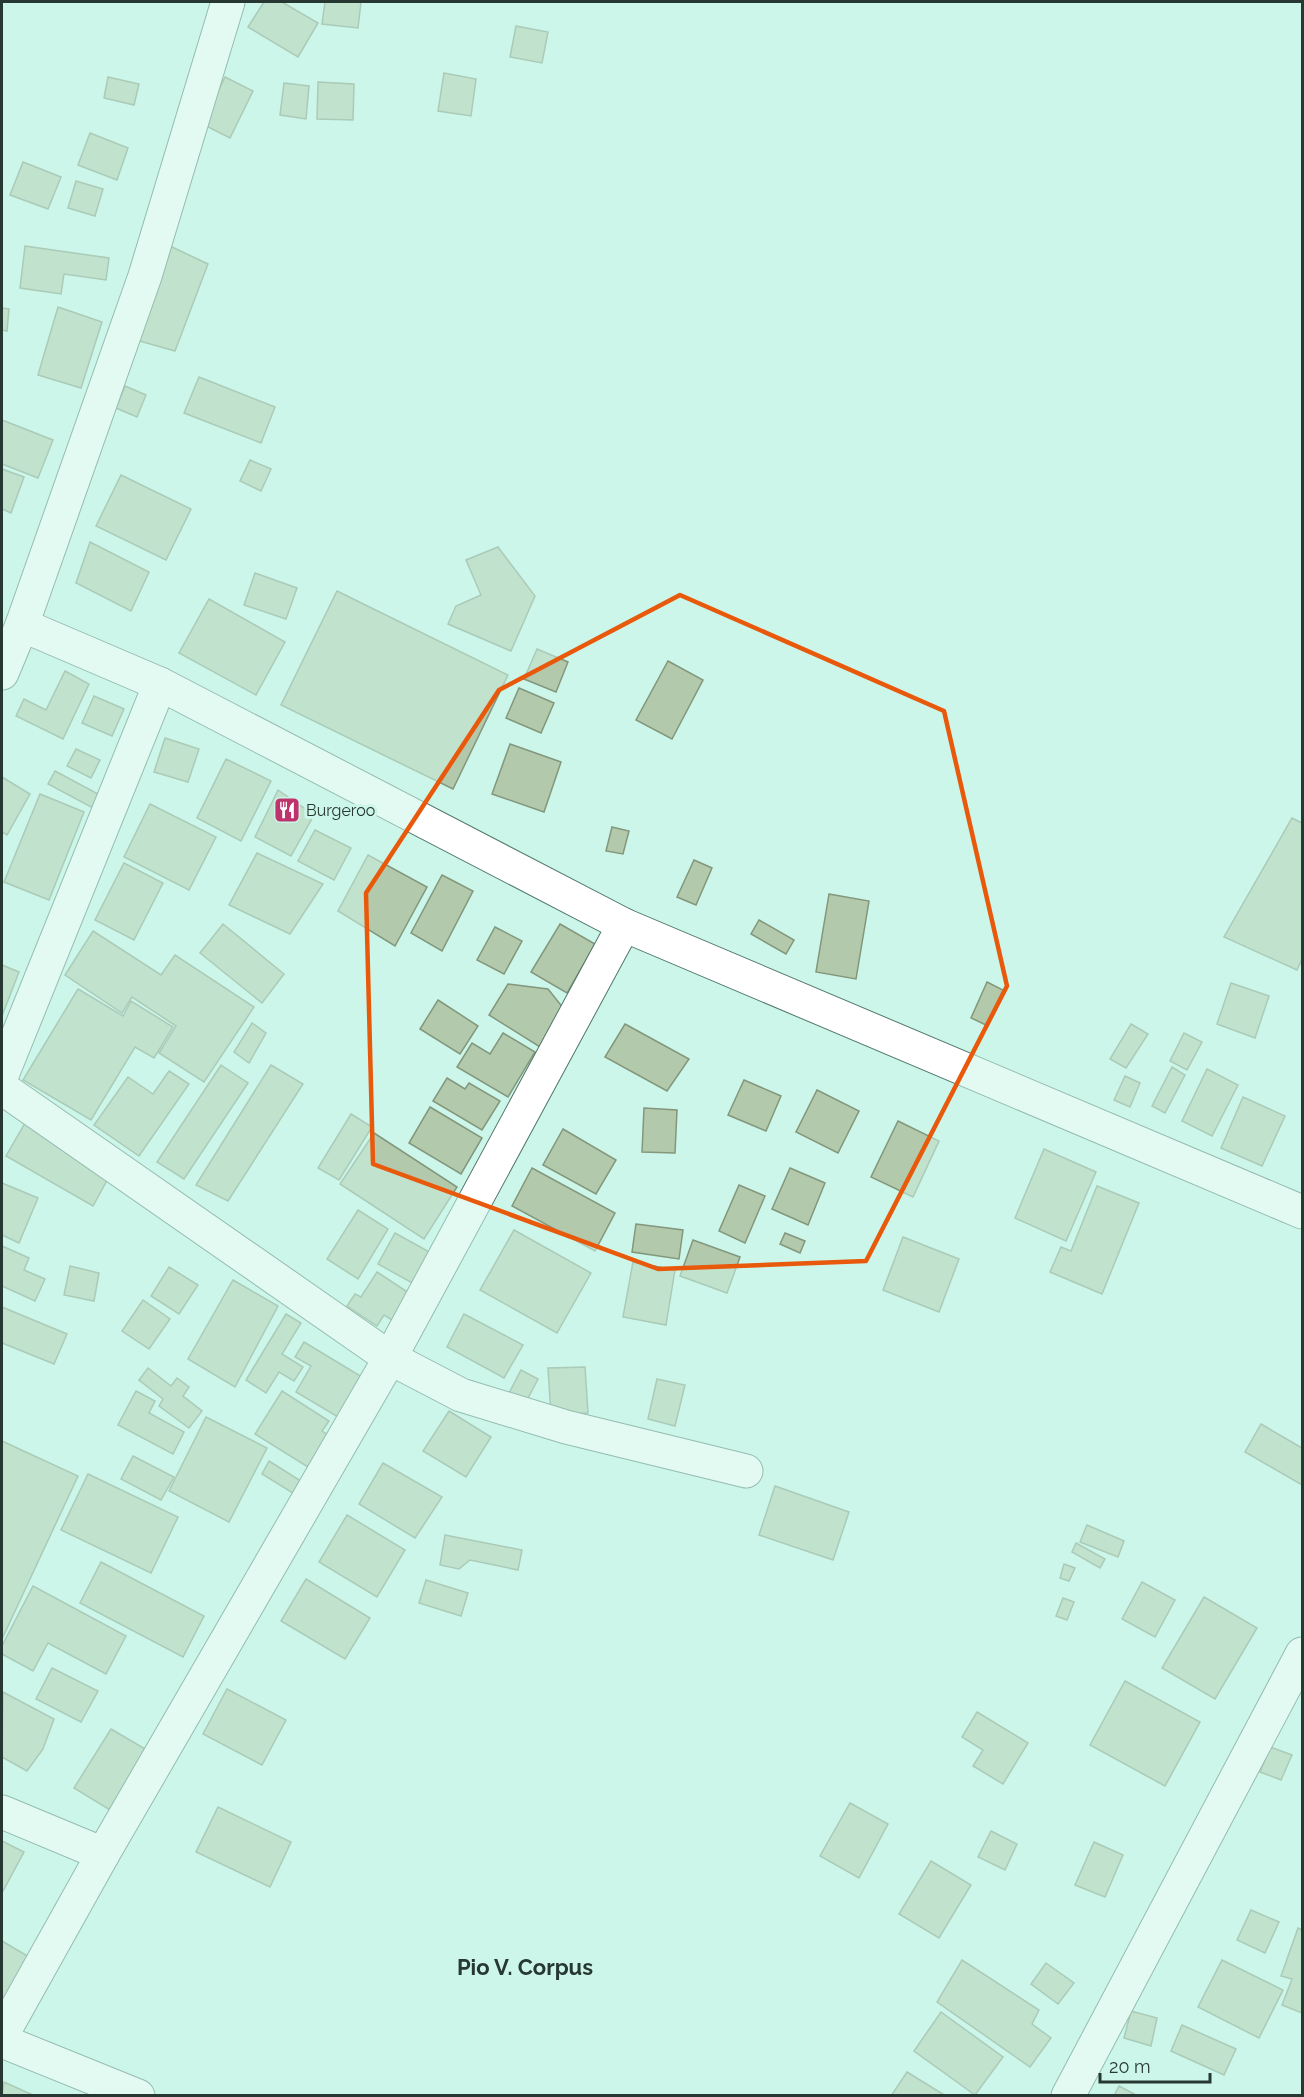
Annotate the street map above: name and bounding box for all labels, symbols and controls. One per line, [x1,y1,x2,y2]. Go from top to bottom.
restaurant icon: Burgeroo [272,795,302,825]
place label: Burgeroo [306,801,375,820]
district label: Pio V. Corpus [457,1954,593,1980]
scale bar [1100,2046,1210,2084]
text: 20 m [1109,2056,1151,2077]

